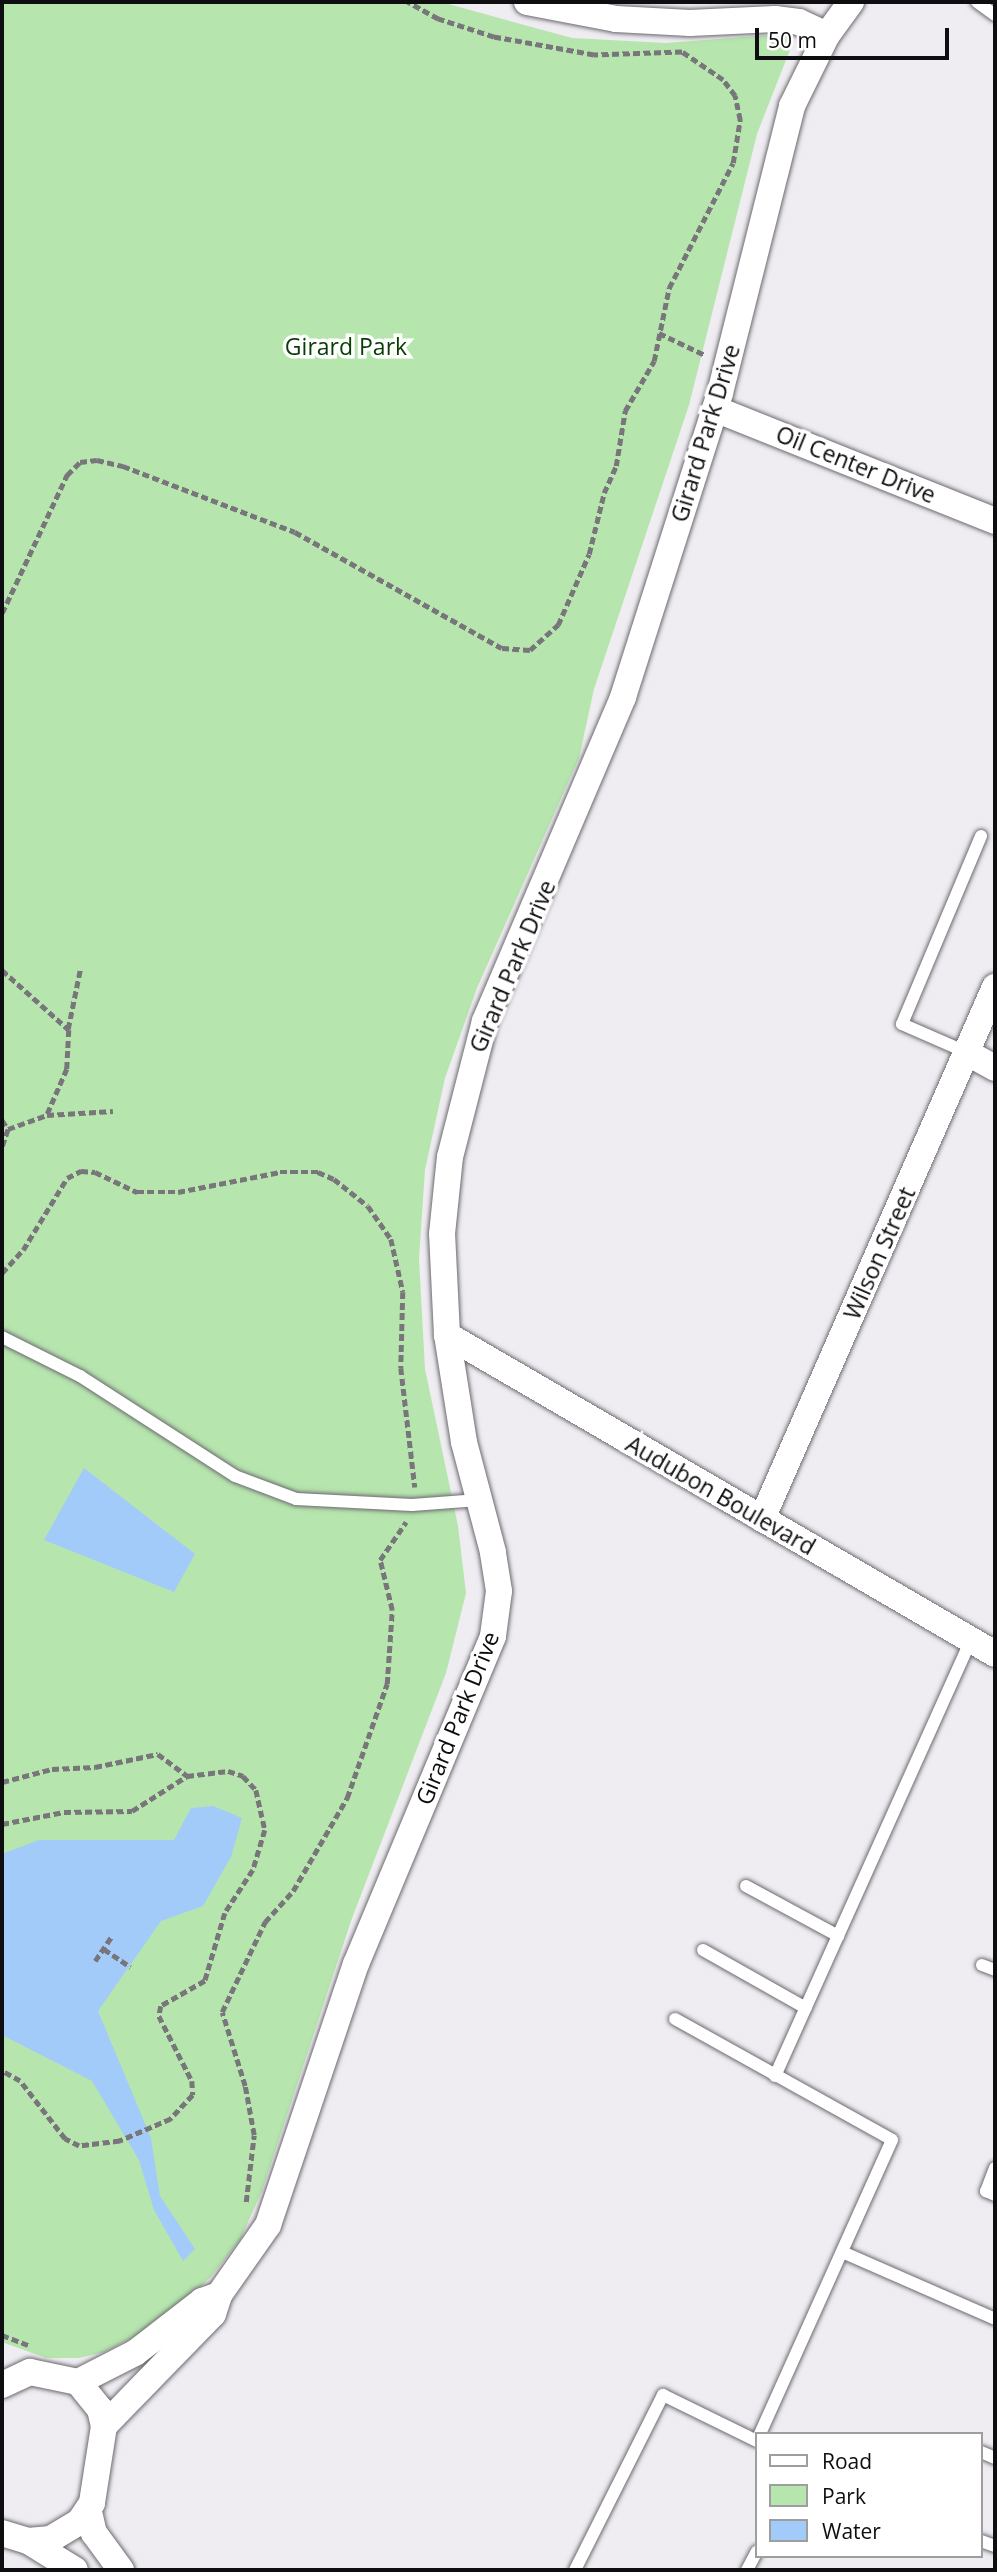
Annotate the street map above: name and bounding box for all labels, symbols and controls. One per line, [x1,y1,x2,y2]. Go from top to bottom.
scale bar [759,14,953,58]
text: 50 m [768,26,817,54]
park label: Girard Park [285,332,407,360]
street label: Girard Park Drive [665,341,745,525]
street label: Oil Center Drive [772,419,940,509]
street label: Girard Park Drive [463,876,561,1056]
street label: Wilson Street [838,1183,920,1323]
street label: Audubon Boulevard [621,1430,821,1560]
street label: Girard Park Drive [410,1627,504,1809]
legend [755,2432,983,2558]
text: Road [822,2447,872,2475]
text: Park [822,2482,866,2510]
text: Water [822,2517,881,2545]

